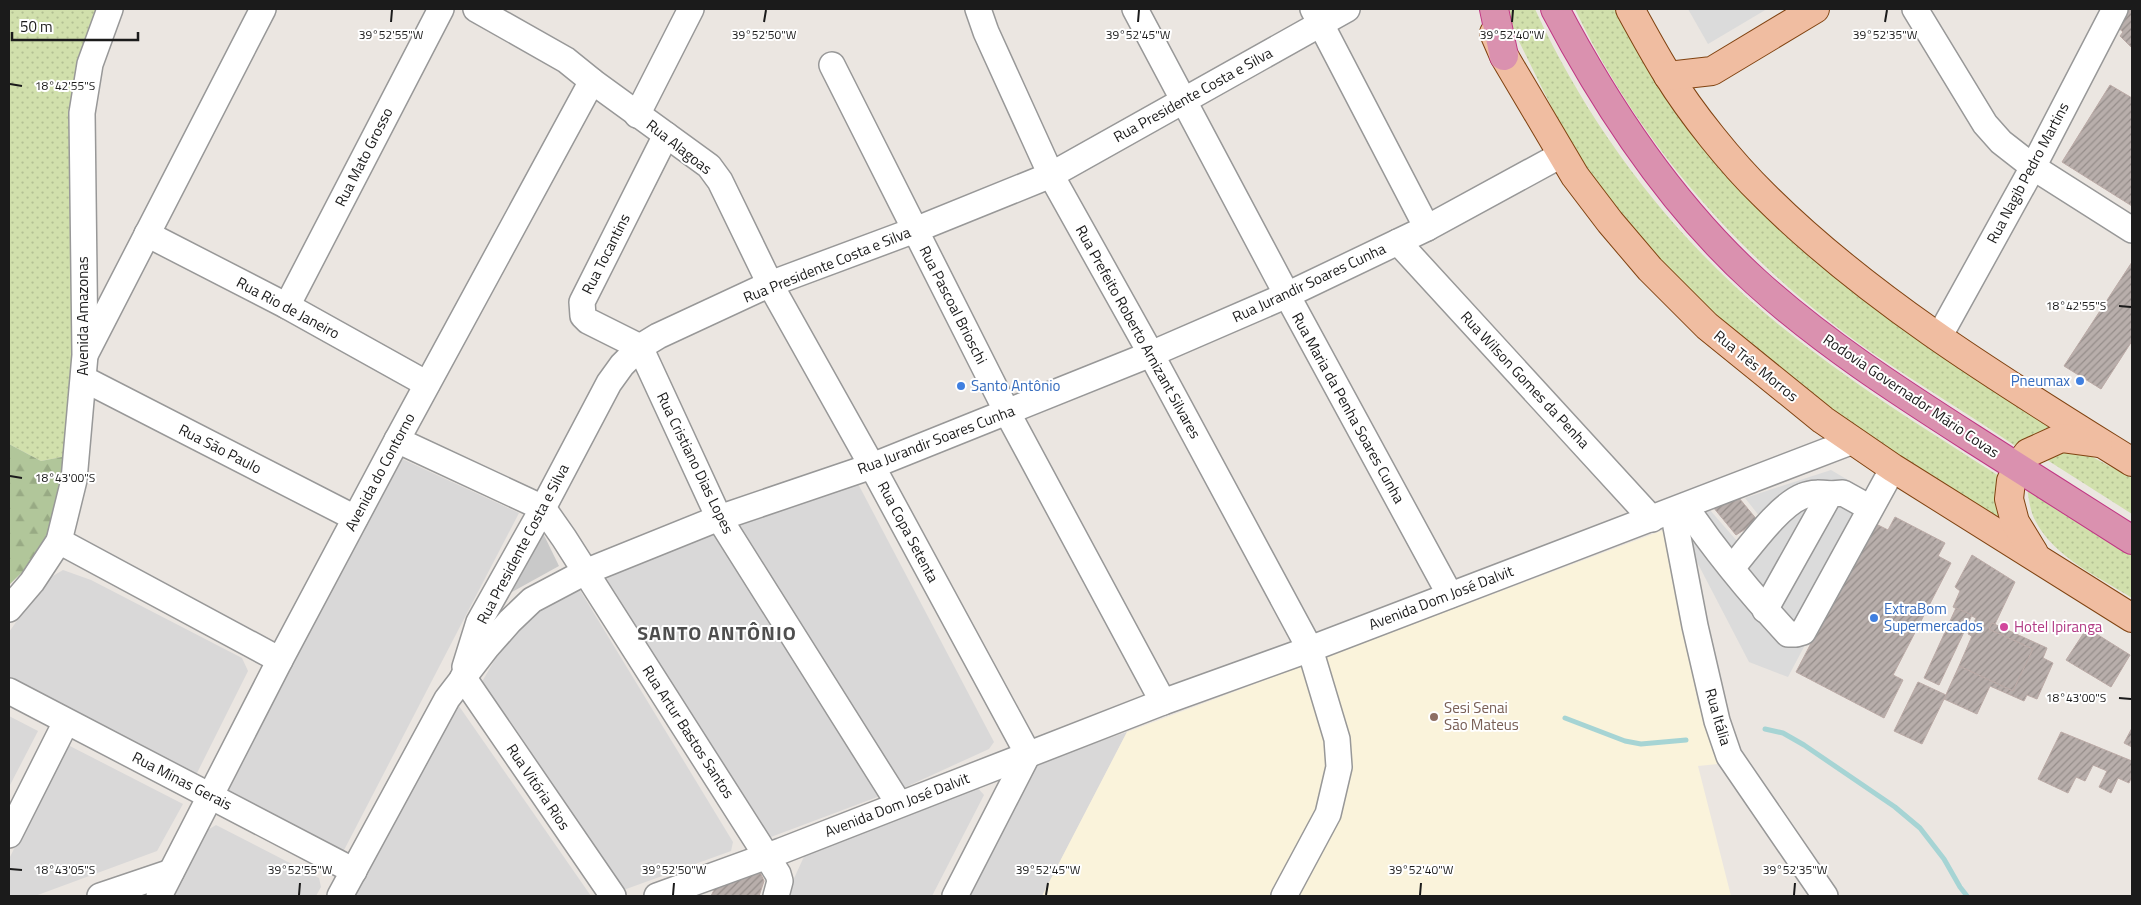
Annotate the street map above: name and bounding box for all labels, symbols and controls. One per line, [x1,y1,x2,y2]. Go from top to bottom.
scale bar [12,10,139,42]
text: 50 m [20,15,53,38]
text: 39°52'55"W [359,25,424,44]
text: 39°52'50"W [732,25,797,44]
text: 39°52'45"W [1106,25,1171,44]
text: 39°52'40"W [1480,25,1545,44]
text: 39°52'35"W [1853,25,1918,44]
street label: Rua Presidente Costa e Silva [1109,41,1277,148]
text: 18°42'55"S [35,76,95,95]
street label: Rua Nagib Pedro Martins [1980,98,2075,248]
street label: Rua Mato Grosso [329,103,398,210]
street label: Rua Alagoas [641,114,717,180]
street label: Rua Tocantins [575,209,636,298]
street label: Rua Presidente Costa e Silva [740,220,914,309]
street label: Rua Prefeito Roberto Arnizant Silvares [1070,221,1207,443]
street label: Rua Jurandir Soares Cunha [1228,237,1390,328]
street label: Rua Pascoal Brioschi [914,241,993,368]
street label: Avenida Amazonas [71,256,94,376]
street label: Rua Rio de Janeiro [232,271,344,345]
text: 18°42'55"S [2046,296,2106,315]
street label: Rua Wilson Gomes da Penha [1455,306,1596,454]
street label: Rua Maria da Penha Soares Cunha [1286,308,1411,508]
street label: Rua Três Morros [1709,324,1804,407]
street label: Rodovia Governador Mário Covas [1819,328,2004,463]
place label: Pneumax [2011,369,2070,392]
place label: Santo Antônio [971,374,1061,397]
marker: Pneumax [2074,375,2086,387]
marker: Santo Antônio [955,380,967,392]
street label: Rua Cristiano Dias Lopes [651,388,740,538]
street label: Rua Jurandir Soares Cunha [854,399,1018,480]
street label: Avenida do Contorno [339,409,420,535]
street label: Rua São Paulo [175,418,266,479]
street label: Rua Presidente Costa e Silva [470,459,575,628]
text: 18°43'00"S [35,468,95,487]
street label: Rua Copa Setenta [872,477,945,587]
street label: Avenida Dom José Dalvit [1365,559,1517,636]
place label: ExtraBom Supermercados [1884,597,1983,637]
marker: ExtraBom Supermercados [1868,612,1880,624]
place label: Hotel Ipiranga [2014,615,2103,638]
district label: SANTO ANTÔNIO [637,617,797,648]
marker: Hotel Ipiranga [1998,621,2010,633]
street label: Rua Artur Bastos Santos [637,661,740,803]
street label: Rua Itália [1699,685,1738,749]
text: 18°43'00"S [2046,688,2106,707]
place label: Sesi Senai São Mateus [1444,696,1519,736]
marker: Sesi Senai São Mateus [1428,711,1440,723]
street label: Rua Vitória Rios [501,739,576,835]
street label: Rua Minas Gerais [128,745,236,816]
street label: Avenida Dom José Dalvit [821,766,973,843]
text: 18°43'05"S [35,860,95,879]
text: 39°52'55"W [268,860,333,879]
text: 39°52'50"W [642,860,707,879]
text: 39°52'45"W [1016,860,1081,879]
text: 39°52'40"W [1389,860,1454,879]
text: 39°52'35"W [1763,860,1828,879]

